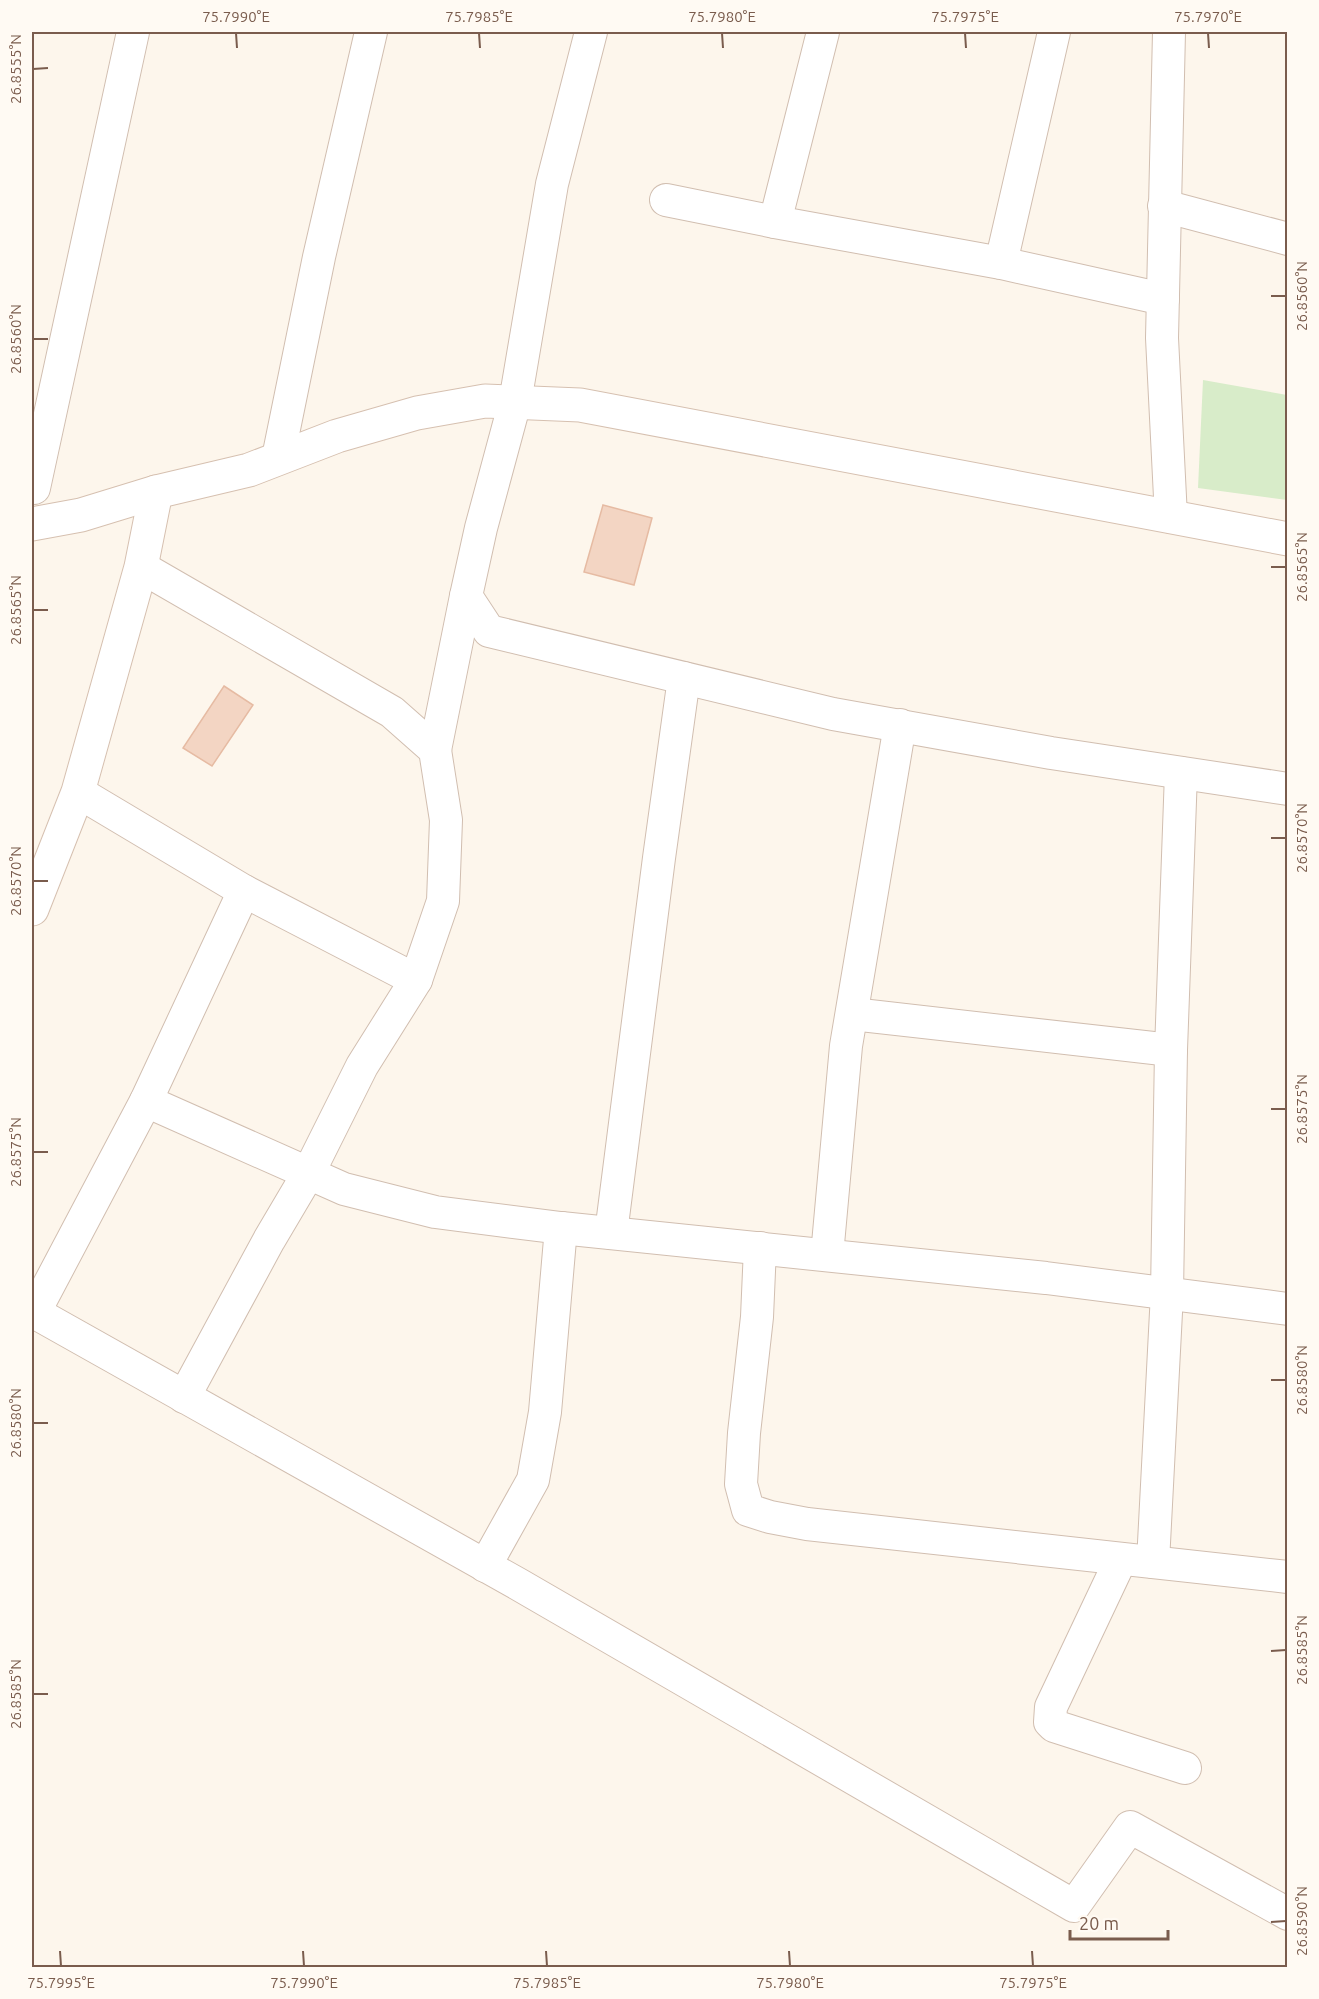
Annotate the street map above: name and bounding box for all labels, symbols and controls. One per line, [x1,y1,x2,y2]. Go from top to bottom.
text: 75.7990°E [202,8,270,25]
text: 75.7985°E [445,8,513,25]
text: 75.7980°E [688,8,756,25]
text: 75.7975°E [931,8,999,25]
text: 75.7970°E [1174,8,1242,25]
text: 26.8555°N [7,34,24,104]
text: 26.8560°N [1293,261,1310,331]
text: 26.8560°N [7,304,24,374]
text: 26.8565°N [1293,532,1310,602]
text: 26.8565°N [7,575,24,645]
text: 26.8570°N [1293,803,1310,873]
text: 26.8570°N [7,846,24,916]
text: 26.8575°N [1293,1074,1310,1144]
text: 26.8575°N [7,1117,24,1187]
text: 26.8580°N [1293,1345,1310,1415]
text: 26.8580°N [7,1388,24,1458]
text: 26.8585°N [1293,1615,1310,1685]
text: 26.8585°N [7,1659,24,1729]
text: 26.8590°N [1293,1886,1310,1956]
scale bar [1070,1903,1168,1941]
text: 20 m [1079,1913,1119,1933]
text: 75.7995°E [27,1974,95,1991]
text: 75.7990°E [270,1974,338,1991]
text: 75.7985°E [513,1974,581,1991]
text: 75.7980°E [756,1974,824,1991]
text: 75.7975°E [999,1974,1067,1991]

